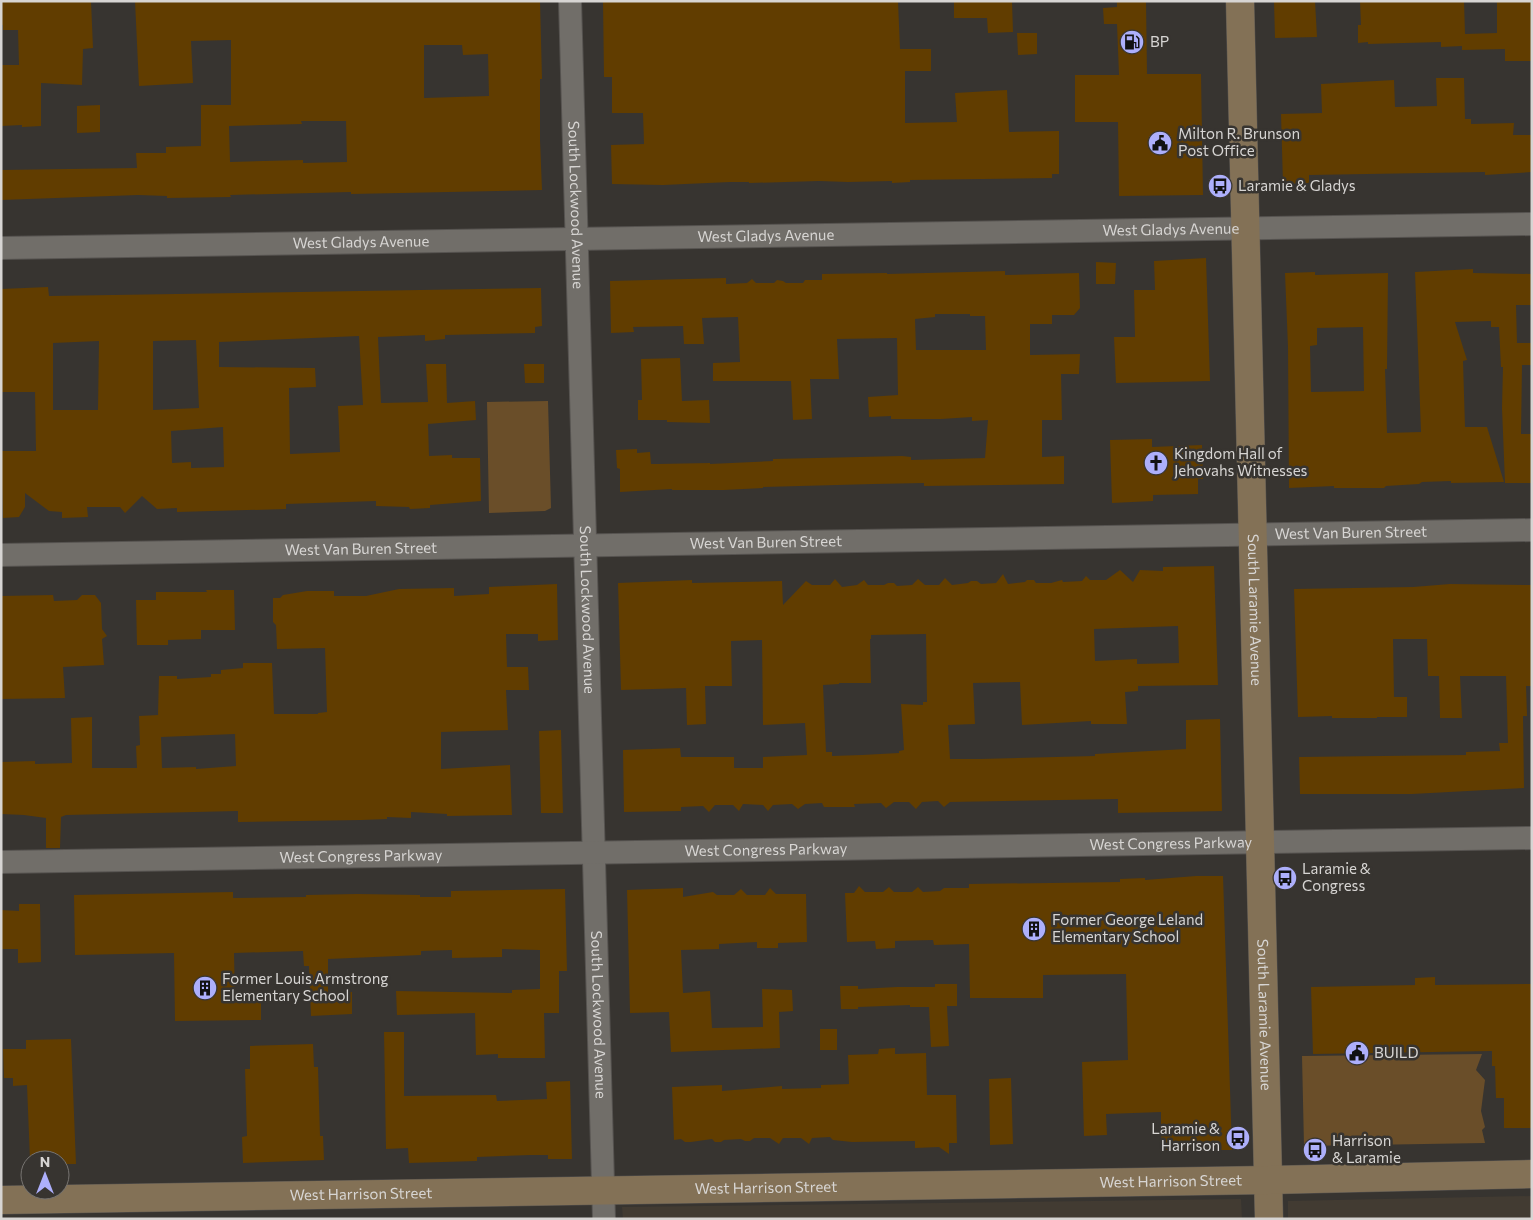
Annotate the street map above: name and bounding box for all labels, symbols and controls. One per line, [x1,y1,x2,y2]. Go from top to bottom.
fuel station icon: BP [1119,29,1145,55]
place label: BP [1150,32,1169,50]
street label: South Lockwood Avenue [565,121,588,289]
place label: Milton R. Brunson Post Office [1178,124,1300,159]
public building icon: Milton R. Brunson Post Office [1147,130,1173,156]
bus stop icon: Laramie & Gladys [1207,173,1233,199]
place label: Laramie & Gladys [1238,176,1356,194]
street label: West Gladys Avenue [1102,219,1239,239]
street label: West Gladys Avenue [697,225,834,245]
street label: West Gladys Avenue [292,231,430,251]
place label: Kingdom Hall of Jehovahs Witnesses [1174,444,1308,479]
church icon: Kingdom Hall of Jehovahs Witnesses [1143,450,1169,476]
street label: West Van Buren Street [1274,522,1427,542]
street label: South Lockwood Avenue [577,525,599,694]
street label: West Van Buren Street [689,531,842,552]
street label: South Laramie Avenue [1245,534,1266,686]
street label: West Van Buren Street [285,538,437,558]
street label: West Congress Parkway [1089,832,1253,853]
street label: West Congress Parkway [684,839,848,859]
street label: West Congress Parkway [279,845,443,866]
place label: Laramie & Congress [1302,859,1371,894]
bus stop icon: Laramie & Congress [1272,865,1298,891]
place label: Former George Leland Elementary School [1052,910,1203,945]
building icon: Former George Leland Elementary School [1021,916,1047,942]
street label: South Lockwood Avenue [588,930,611,1099]
street label: South Laramie Avenue [1254,939,1276,1091]
place label: Former Louis Armstrong Elementary School [222,969,388,1004]
building icon: Former Louis Armstrong Elementary School [192,975,218,1001]
public building icon: BUILD [1344,1040,1370,1066]
place label: BUILD [1374,1043,1418,1061]
place label: Laramie & Harrison [1151,1119,1220,1154]
bus stop icon: Laramie & Harrison [1225,1125,1251,1151]
place label: Harrison & Laramie [1332,1131,1401,1166]
bus stop icon: Harrison & Laramie [1302,1137,1328,1163]
north arrow [20,1150,70,1200]
text: N [40,1153,50,1170]
street label: West Harrison Street [1099,1170,1242,1191]
street label: West Harrison Street [694,1177,837,1197]
street label: West Harrison Street [289,1183,432,1203]

